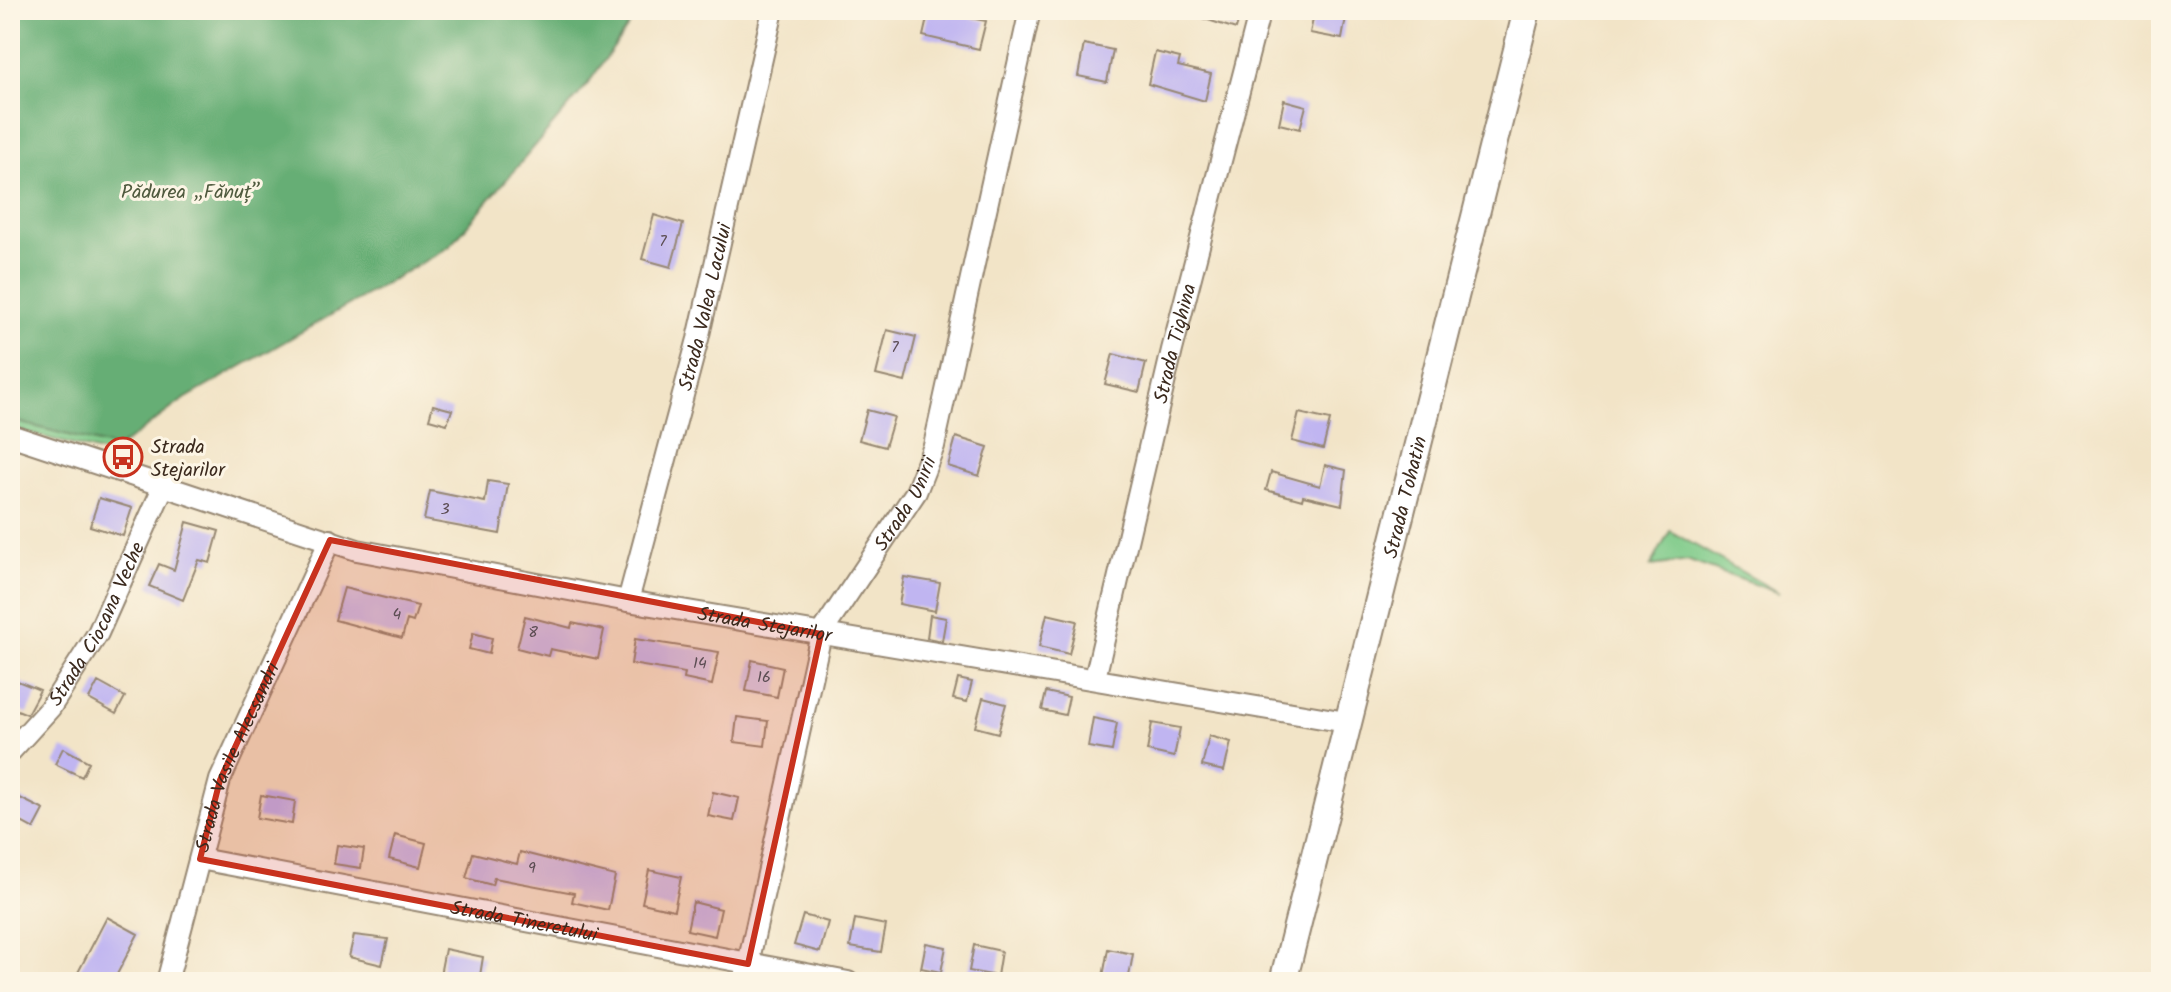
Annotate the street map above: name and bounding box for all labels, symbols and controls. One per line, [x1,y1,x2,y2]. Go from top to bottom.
park label: Pădurea „Fănuț” [121,177,261,209]
street label: Strada Valea Lacului [671,219,742,395]
house number: 7 [659,229,667,254]
street label: Strada Tighina [1146,280,1207,407]
house number: 7 [891,335,899,360]
place label: Strada Stejarilor [151,432,226,487]
street label: Strada Tohatin [1376,433,1437,562]
bus stop icon: Strada Stejarilor [102,436,144,478]
street label: Strada Unirii [867,451,947,558]
house number: 3 [440,497,450,522]
street label: Strada Ciocana Veche [41,537,155,713]
street label: Strada Stejarilor [695,599,835,653]
house number: 4 [393,602,402,627]
house number: 8 [528,620,538,645]
house number: 14 [693,651,707,676]
street label: Strada Vasile Alecsandri [188,657,290,856]
house number: 16 [757,665,771,690]
house number: 9 [528,856,536,881]
street label: Strada Tineretului [448,893,601,952]

